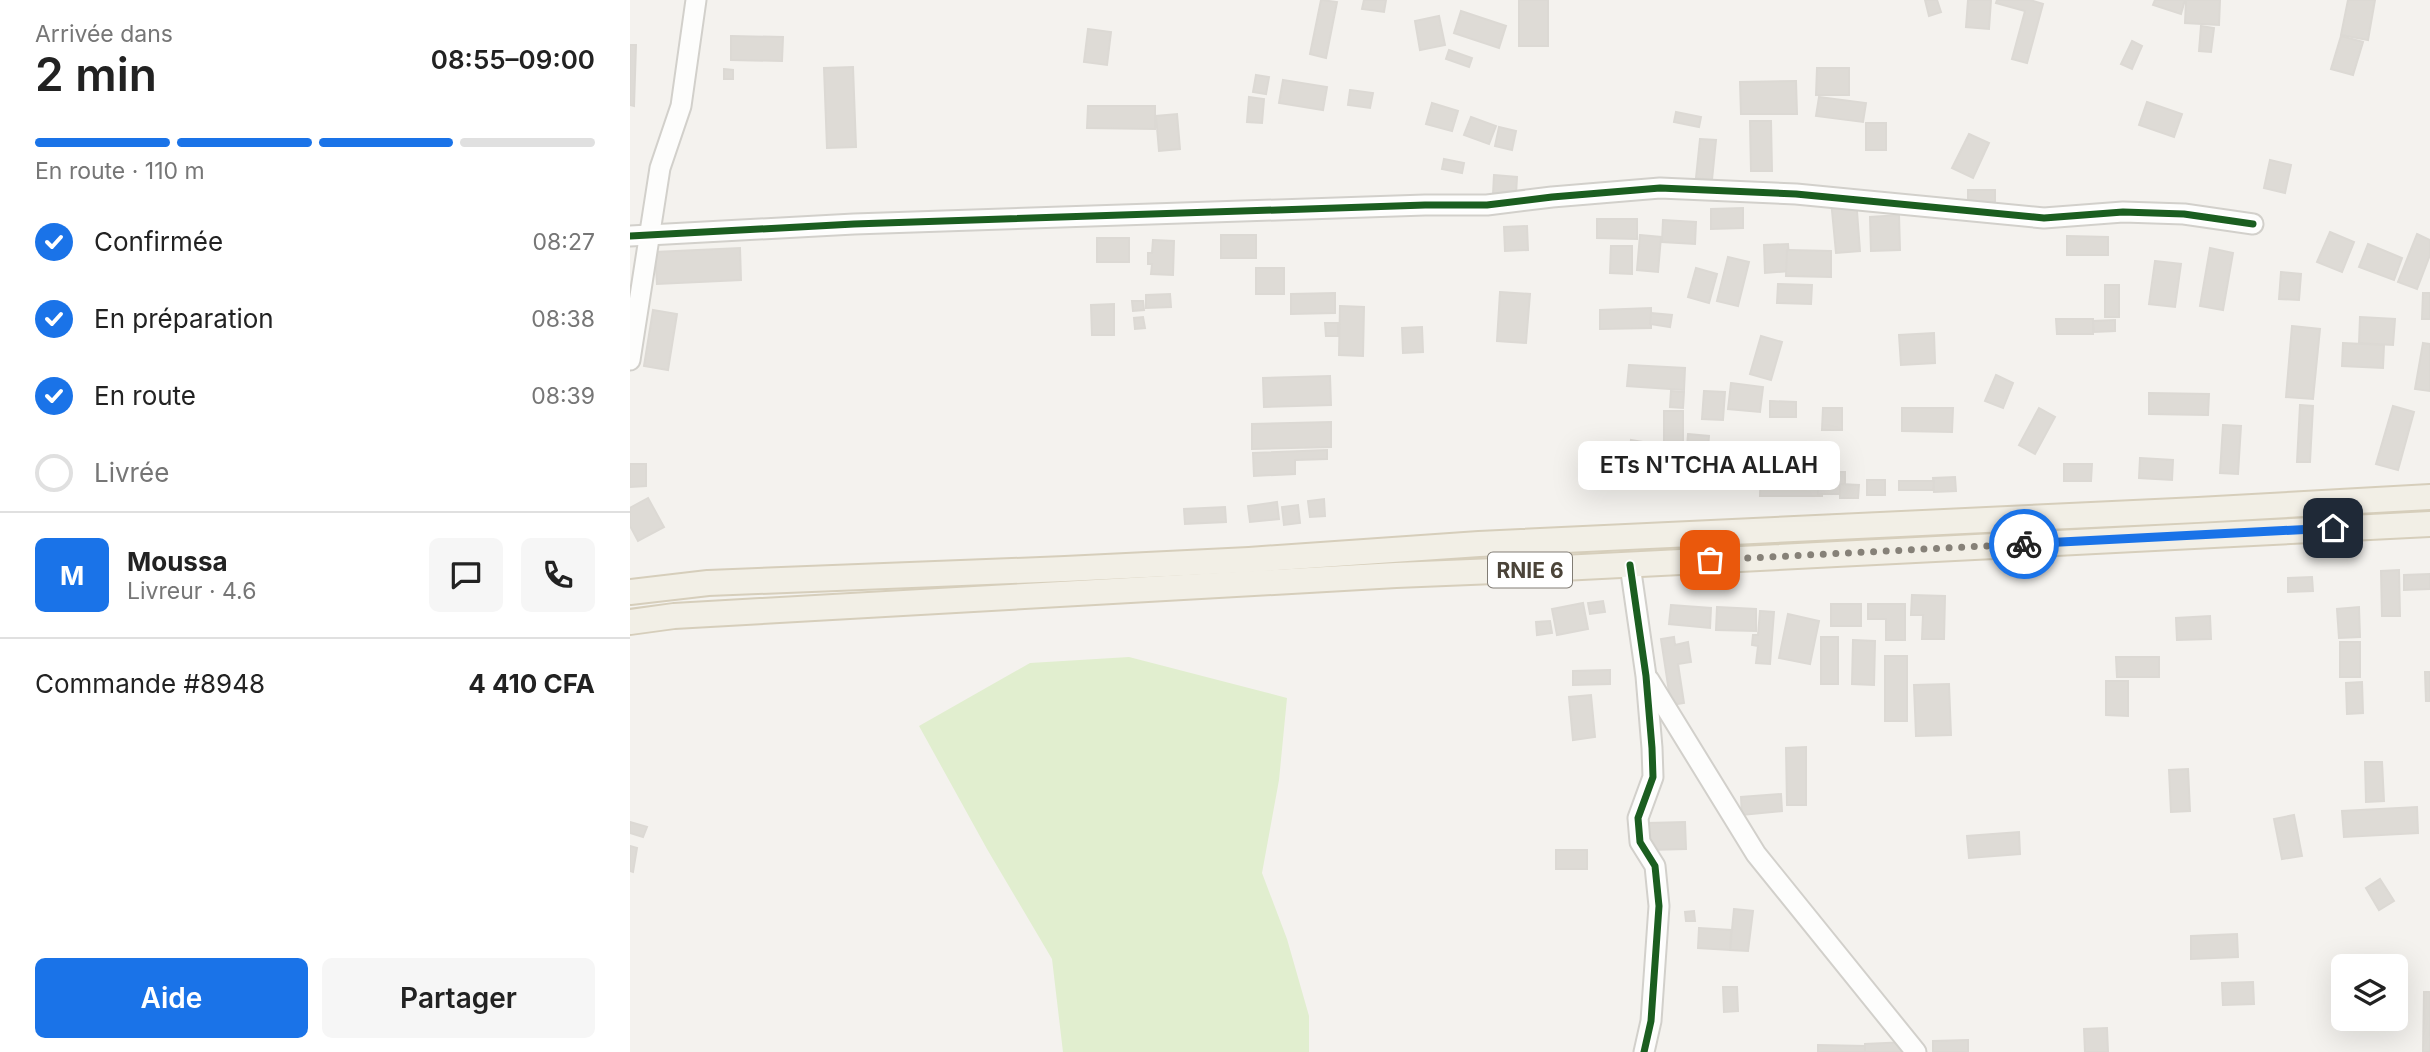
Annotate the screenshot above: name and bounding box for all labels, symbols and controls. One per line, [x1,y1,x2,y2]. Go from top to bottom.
text: Arrivée dans [35,20,173,48]
text: 08:55–09:00 [431,44,595,75]
text: 2 min [35,46,157,102]
text: En route · 110 m [35,157,205,185]
icon: check [35,223,73,261]
text: Confirmée [94,226,223,257]
text: 08:27 [533,228,595,256]
icon: check [35,300,73,338]
text: En préparation [94,303,274,334]
text: 08:38 [531,305,595,333]
icon: check [35,377,73,415]
text: En route [94,380,196,411]
text: 08:39 [531,382,595,410]
callout: ETs N'TCHA ALLAH [1579,441,1841,490]
text: ETs N'TCHA ALLAH [1600,451,1818,479]
text: Livrée [94,457,169,488]
pin [2303,498,2363,558]
courier [1989,509,2059,579]
icon: home [2314,509,2352,547]
icon: bike [2005,525,2043,563]
pin [1680,530,1740,590]
button: chat [429,538,503,612]
button: phone [521,538,595,612]
icon: bag [1691,541,1729,579]
text: Moussa [127,546,228,577]
road number: RNIE 6 [1488,552,1572,588]
text: M [60,560,84,591]
text: Livreur · 4.6 [127,577,256,605]
text: Commande #8948 [35,668,265,699]
text: 4 410 CFA [468,668,595,699]
map controls [2331,954,2408,1031]
button: layers [2331,954,2408,1031]
button: Aide [35,958,308,1038]
button: Partager [322,958,595,1038]

